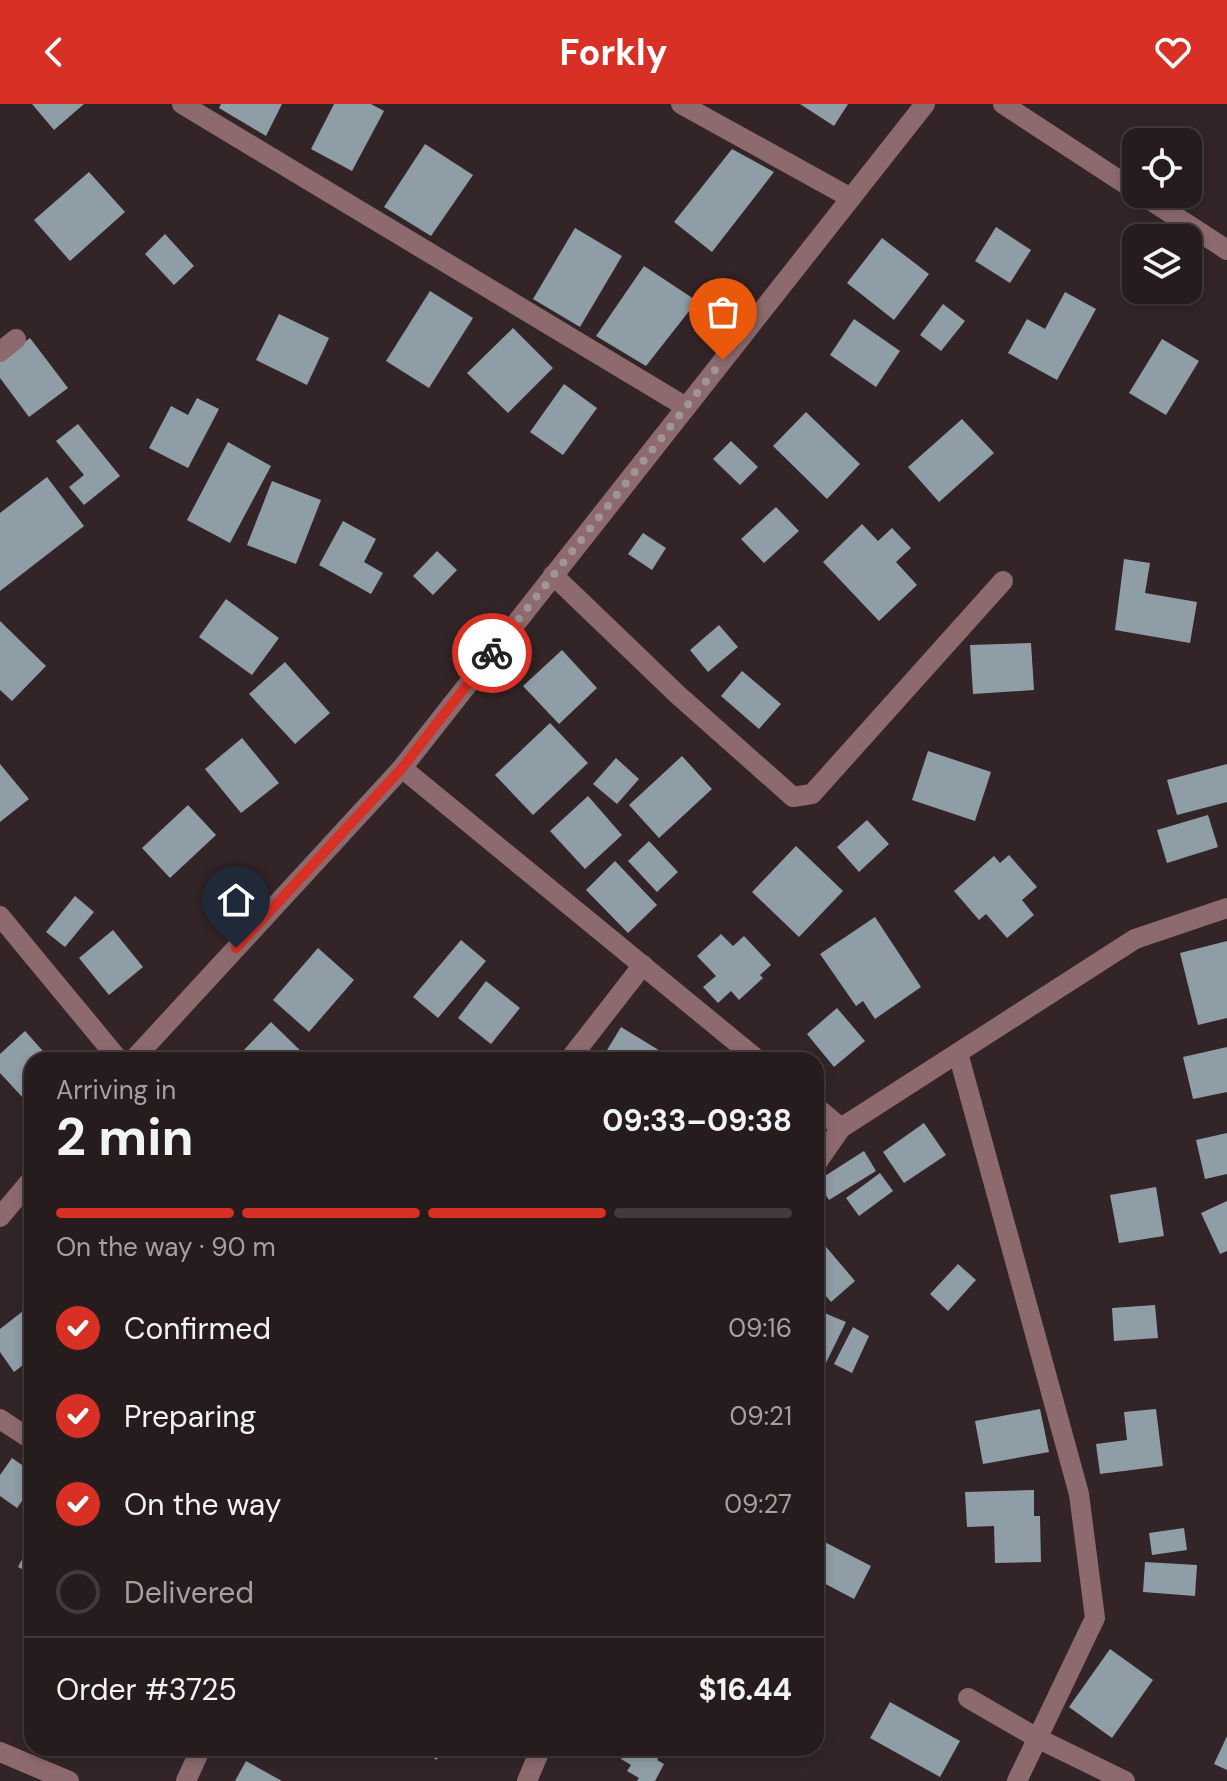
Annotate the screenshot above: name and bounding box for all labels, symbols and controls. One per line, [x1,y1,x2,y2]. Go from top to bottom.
text: Forkly [560,29,667,76]
icon: back [32,30,76,74]
icon: heart [1151,30,1195,74]
map controls [1122,128,1202,304]
button: locate [1122,128,1202,208]
button: layers [1122,224,1202,304]
pin [689,278,757,360]
icon: bag [701,290,745,334]
courier [452,613,532,693]
icon: bike [470,631,514,675]
pin [202,866,270,948]
icon: home [214,878,258,922]
text: Arriving in [56,1073,176,1107]
text: 09:33–09:38 [602,1101,792,1140]
text: 2 min [56,1103,194,1171]
text: On the way · 90 m [56,1230,276,1264]
icon: check [56,1306,100,1350]
text: Confirmed [124,1309,271,1348]
text: 09:16 [728,1311,792,1345]
icon: check [56,1394,100,1438]
text: Preparing [124,1397,256,1436]
text: 09:21 [730,1399,792,1433]
icon: check [56,1482,100,1526]
text: On the way [124,1485,281,1524]
text: 09:27 [724,1487,792,1521]
text: Delivered [124,1573,254,1612]
text: Order #3725 [56,1670,237,1709]
text: $16.44 [698,1670,792,1709]

